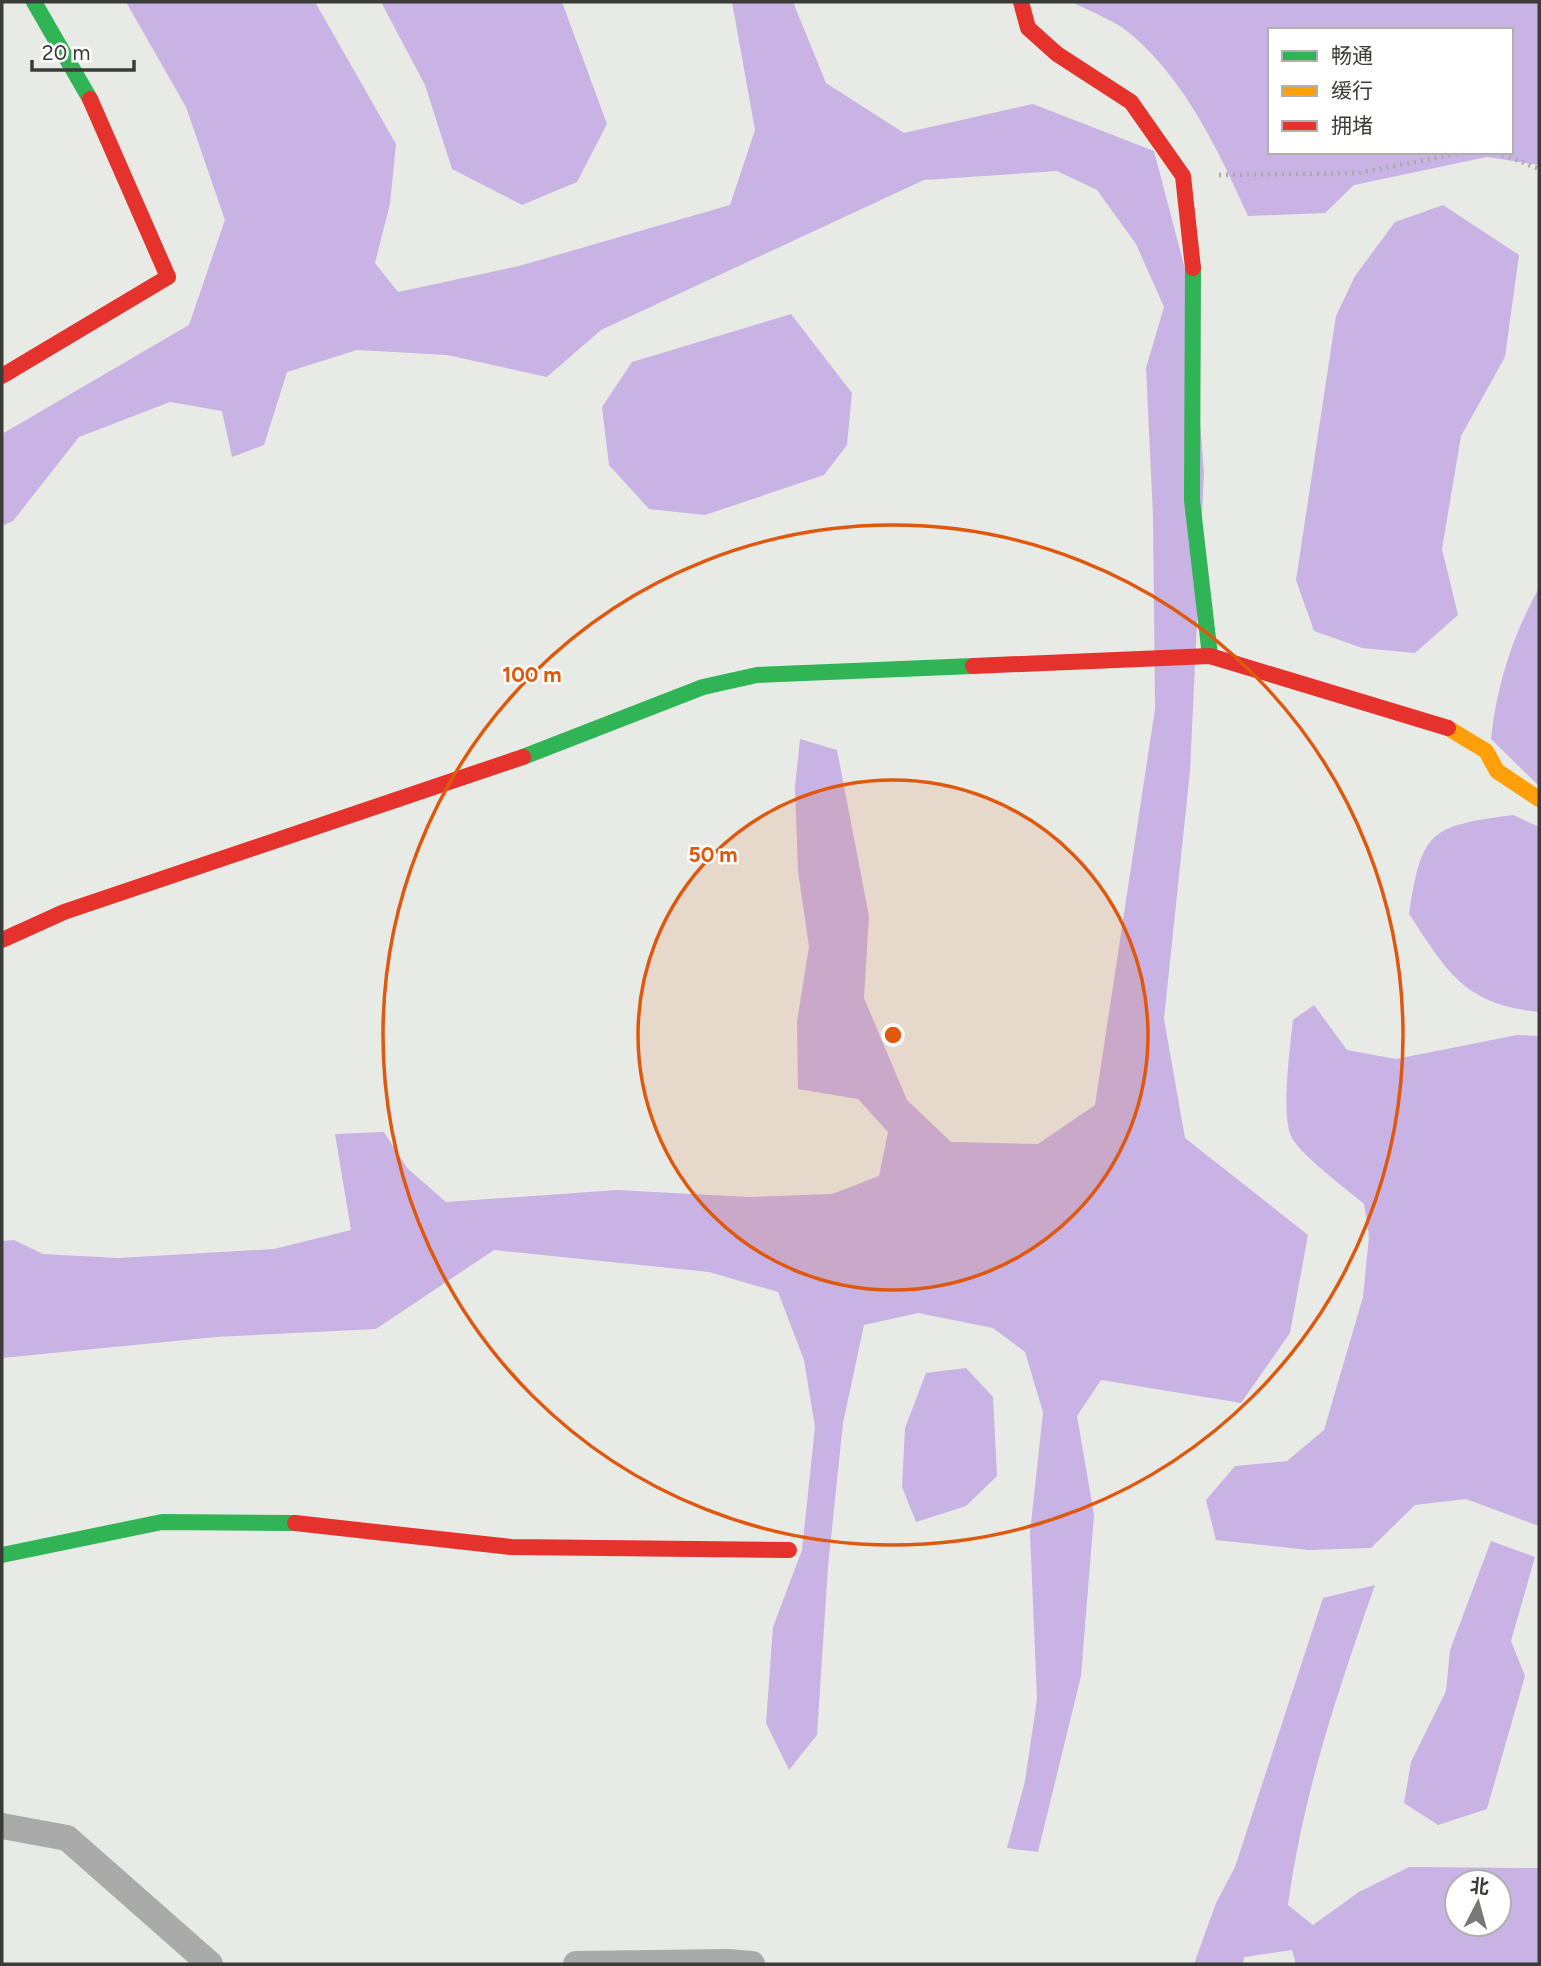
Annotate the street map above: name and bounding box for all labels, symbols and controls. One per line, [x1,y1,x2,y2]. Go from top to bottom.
scale bar [32,28,133,72]
legend [1268,28,1513,154]
text: 20 m [42,40,90,65]
text: 畅通 [1331,43,1373,68]
text: 缓行 [1331,78,1373,103]
text: 拥堵 [1331,113,1373,138]
text: 100 m [502,662,562,687]
text: 50 m [688,842,738,867]
centre of rings [881,1023,905,1047]
north arrow [1443,1868,1513,1938]
text: 北 [1469,1874,1490,1899]

